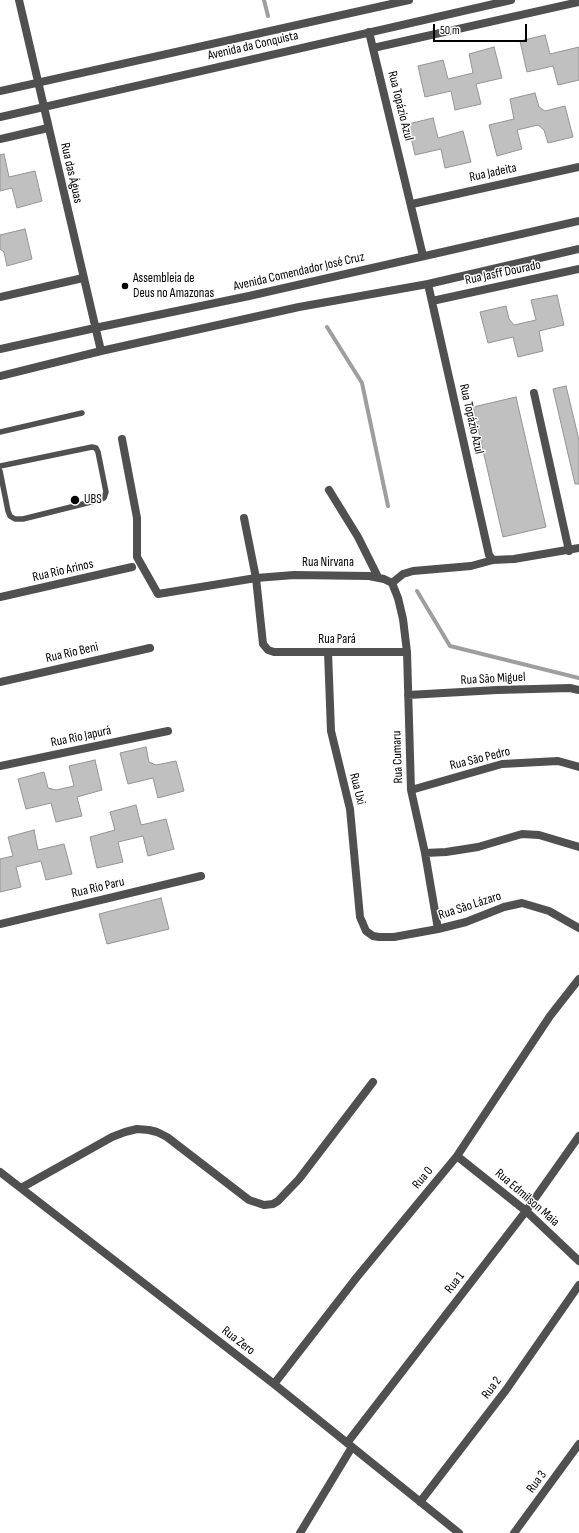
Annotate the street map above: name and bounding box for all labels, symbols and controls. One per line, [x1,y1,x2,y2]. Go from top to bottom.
scale bar [435,16,529,42]
text: 50 m [440,23,460,38]
street label: Avenida da Conquista [206,28,300,64]
street label: Rua Topázio Azul [384,69,416,143]
street label: Rua das Águas [56,141,86,205]
street label: Rua Jadeita [468,160,518,186]
street label: Avenida Comendador José Cruz [232,249,366,295]
street label: Rua Jasff Dourado [464,257,542,289]
place label: Assembleia de Deus no Amazonas [133,271,214,302]
marker: Assembleia de Deus no Amazonas [120,281,130,291]
street label: Rua Topázio Azul [455,382,487,456]
place label: UBS [84,492,102,508]
marker: UBS [69,494,81,506]
street label: Rua Nirvana [302,555,354,571]
street label: Rua Rio Arinos [31,556,95,586]
street label: Rua Pará [318,632,356,648]
street label: Rua Rio Beni [44,639,100,667]
street label: Rua São Miguel [460,670,526,688]
street label: Rua Rio Japurá [49,723,113,751]
street label: Rua Cumaru [389,730,407,784]
street label: Rua São Pedro [448,744,512,774]
street label: Rua Uxi [346,771,368,807]
street label: Rua Rio Paru [70,874,126,902]
street label: Rua São Lázaro [437,889,503,923]
street label: Rua 0 [409,1164,437,1192]
street label: Rua Edmilson Maia [492,1166,562,1230]
street label: Rua 1 [442,1269,468,1297]
street label: Rua Zero [218,1323,258,1359]
street label: Rua 2 [479,1374,505,1402]
street label: Rua 3 [524,1468,550,1496]

